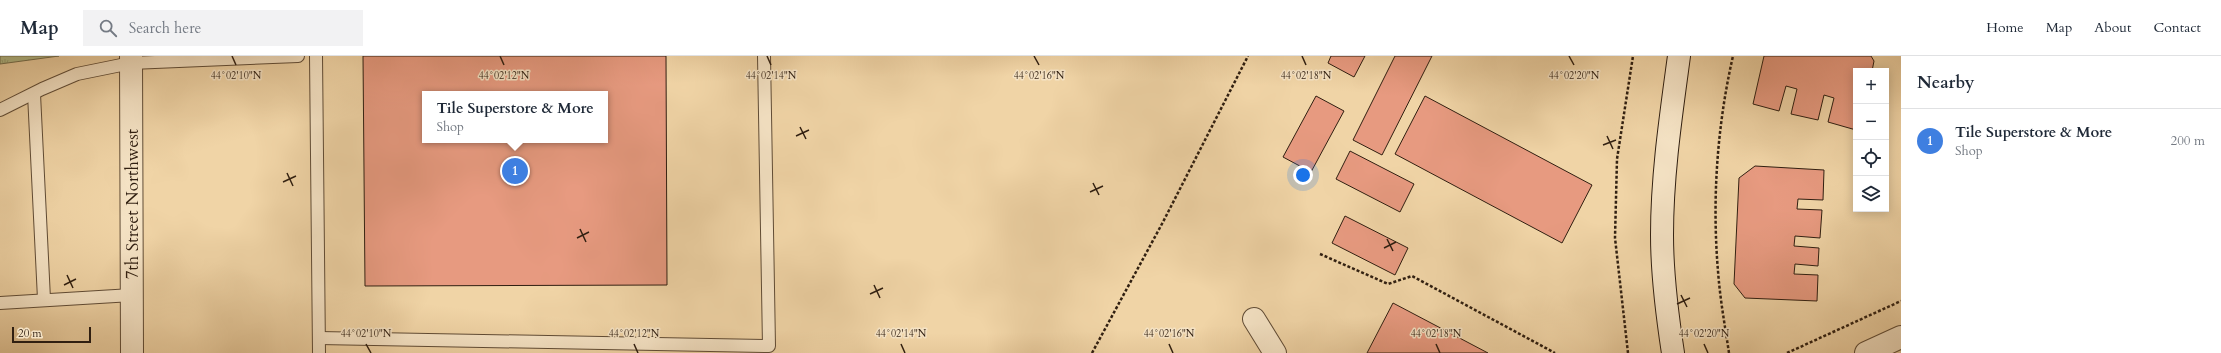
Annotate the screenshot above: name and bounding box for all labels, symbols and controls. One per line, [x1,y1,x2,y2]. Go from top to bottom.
search box [83,10,363,46]
text: Map [20,15,59,41]
icon: search [97,17,119,39]
text: Search here [129,18,201,38]
text: Home [1986,18,2024,37]
text: Map [2046,18,2072,37]
text: About [2094,18,2131,37]
text: Contact [2153,18,2201,37]
map controls [1853,68,1889,212]
button: + [1853,68,1889,104]
text: 44°02'10"N [211,69,262,83]
text: 44°02'12"N [479,69,530,83]
text: 44°02'14"N [746,69,797,83]
text: 44°02'16"N [1014,69,1065,83]
text: 44°02'18"N [1281,69,1332,83]
text: 44°02'20"N [1549,69,1600,83]
text: Nearby [1917,71,1974,94]
popup [422,91,608,143]
text: Tile Superstore & More [436,98,594,118]
button: − [1853,104,1889,140]
text: Shop [436,118,464,136]
text: Tile Superstore & More [1955,122,2112,142]
street label: 7th Street Northwest [121,128,144,279]
text: 1 [1927,132,1933,150]
text: 200 m [2171,132,2205,150]
button: locate [1853,140,1889,176]
text: Shop [1955,142,1983,160]
pin: 1 [502,156,528,186]
your location [1293,165,1313,185]
button: layers [1853,176,1889,212]
scale bar [12,325,91,344]
text: 20 m [18,326,42,341]
text: 44°02'10"N [341,327,392,341]
text: 44°02'12"N [609,327,660,341]
text: 44°02'14"N [876,327,927,341]
text: 44°02'16"N [1144,327,1195,341]
text: 44°02'18"N [1411,327,1462,341]
text: 44°02'20"N [1679,327,1730,341]

